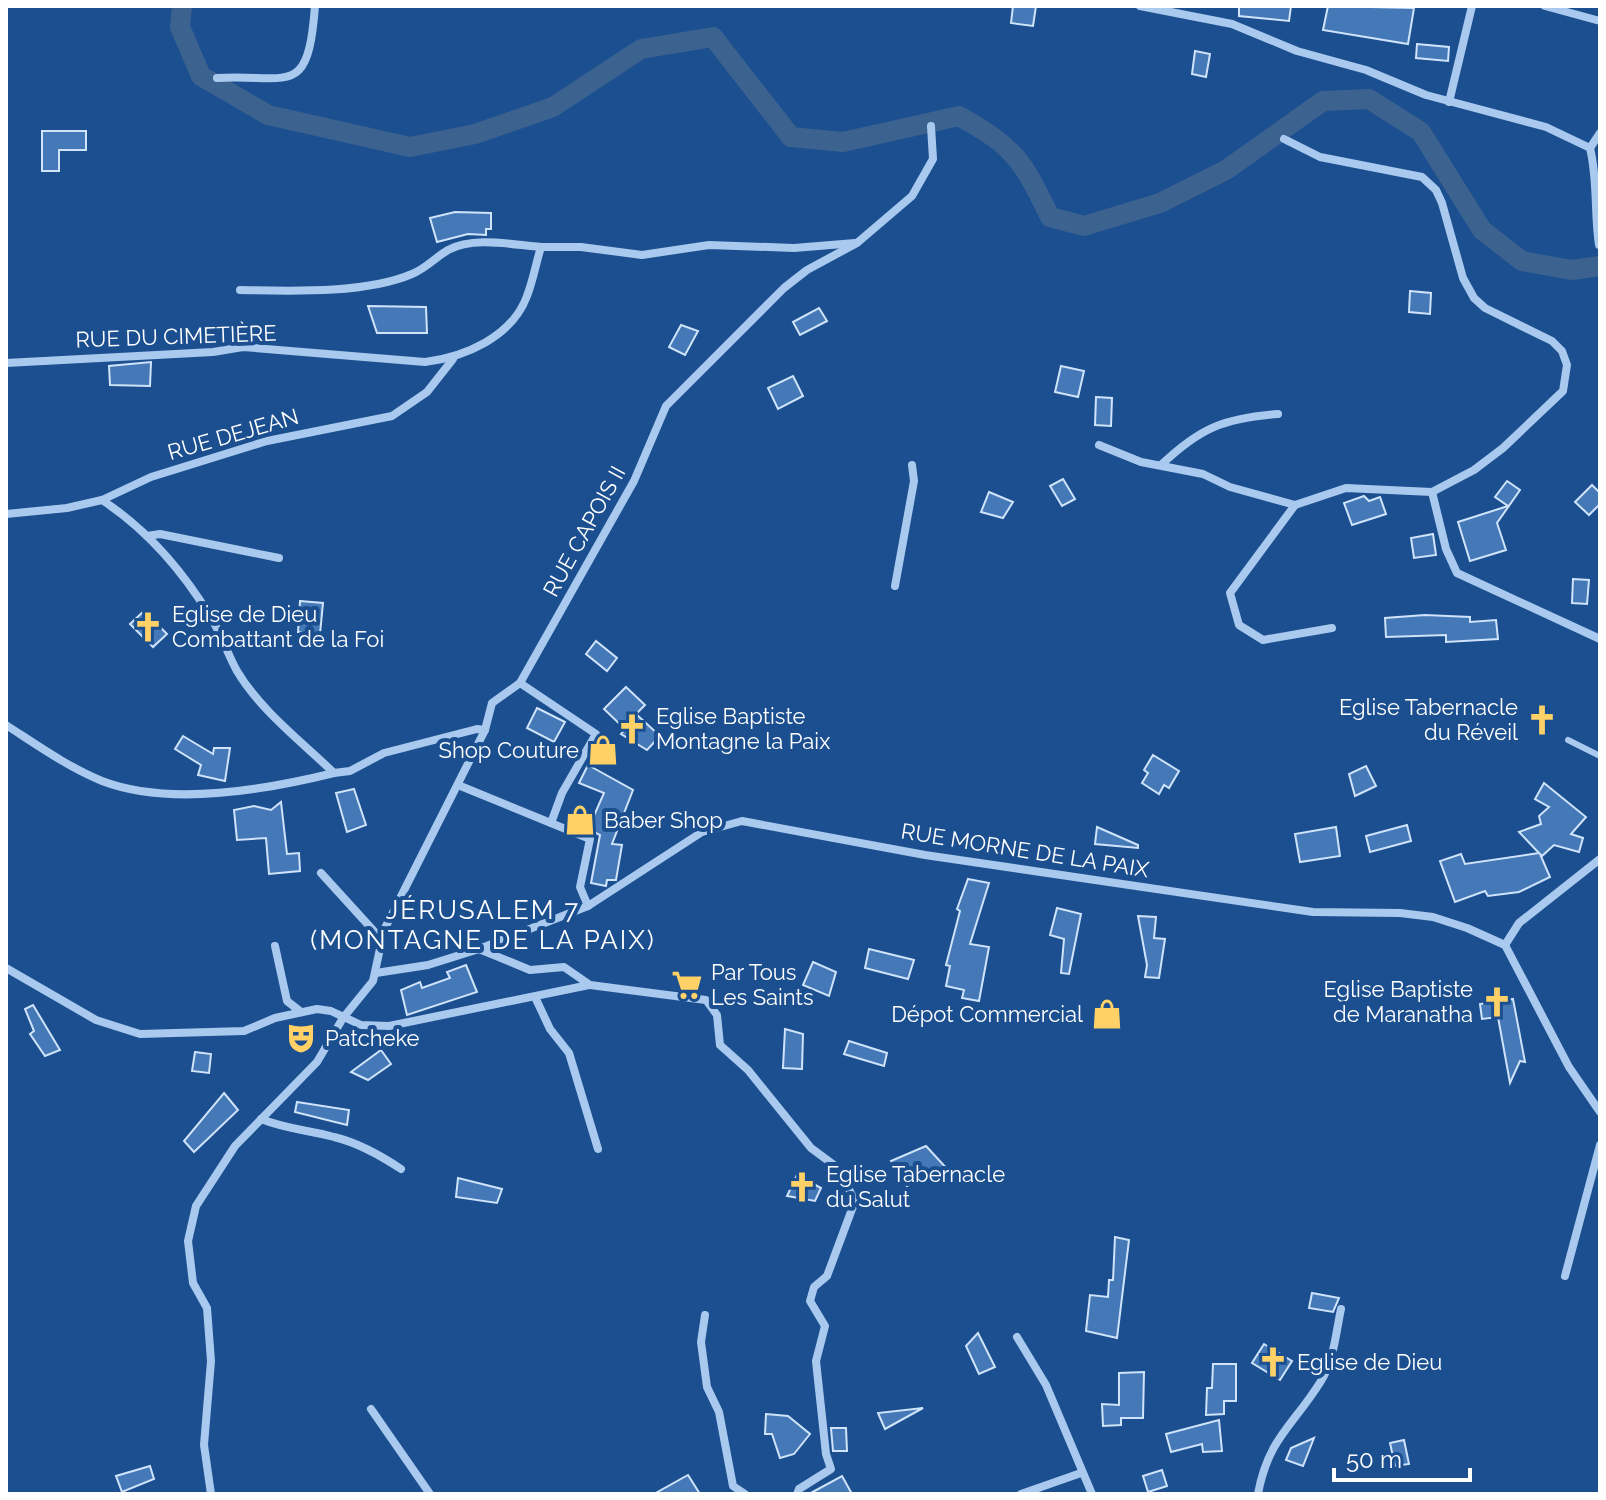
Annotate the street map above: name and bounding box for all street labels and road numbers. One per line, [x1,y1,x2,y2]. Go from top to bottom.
street label: RUE DU CIMETIÈRE [75,319,277,353]
street label: RUE DEJEAN [165,403,301,465]
street label: RUE CAPOIS II [537,461,631,601]
street label: RUE MORNE DE LA PAIX [899,818,1151,882]

